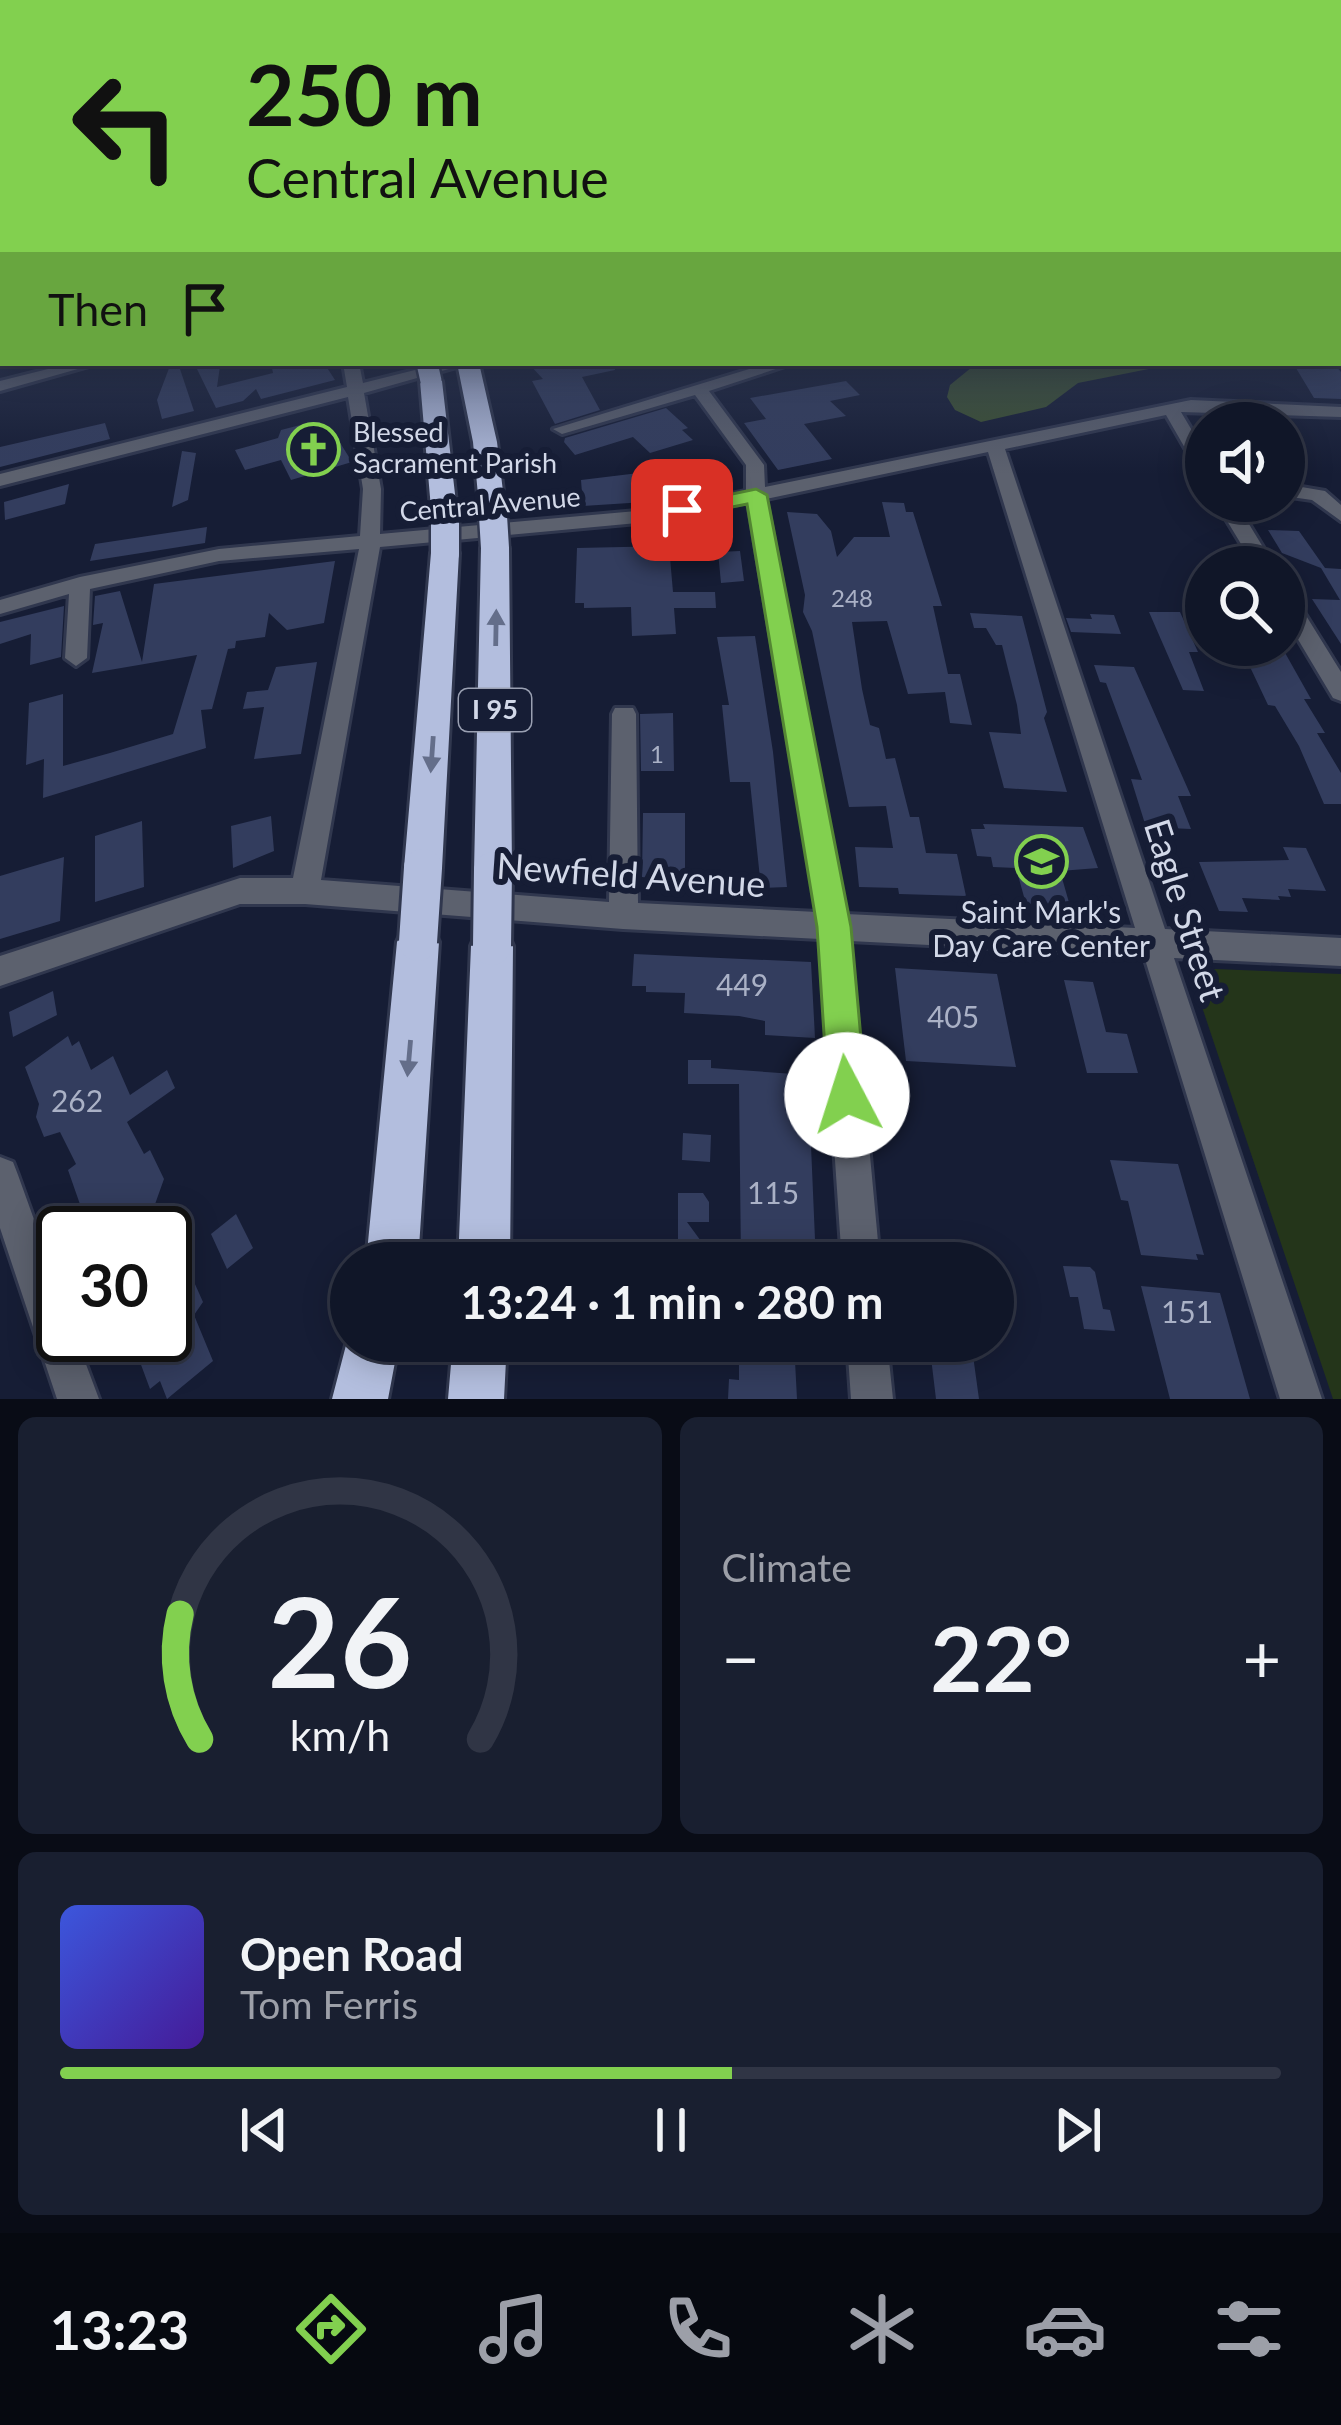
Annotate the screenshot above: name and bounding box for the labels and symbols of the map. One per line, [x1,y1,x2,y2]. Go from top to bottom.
place label: Blessed Sacrament Parish [353,415,557,479]
church icon: Blessed Sacrament Parish [286,421,342,477]
pin [631,459,733,561]
street label: Central Avenue [398,479,582,528]
house number: 248 [831,583,873,612]
one-way arrow [486,608,506,646]
road number: I 95 [459,689,531,731]
one-way arrow [422,736,441,773]
house number: 1 [650,739,664,768]
street label: Eagle Street [1136,813,1236,1006]
school or university icon: Saint Mark's Day Care Center [1013,833,1069,889]
street label: Newfield Avenue [495,843,767,905]
place label: Saint Mark's Day Care Center [932,893,1150,963]
house number: 449 [716,966,768,1002]
house number: 405 [927,998,979,1034]
position arrow [784,1032,910,1158]
one-way arrow [399,1040,418,1077]
house number: 262 [51,1082,103,1118]
house number: 115 [747,1174,799,1210]
speed limit sign: 30 [36,1206,192,1362]
house number: 151 [1161,1293,1213,1329]

